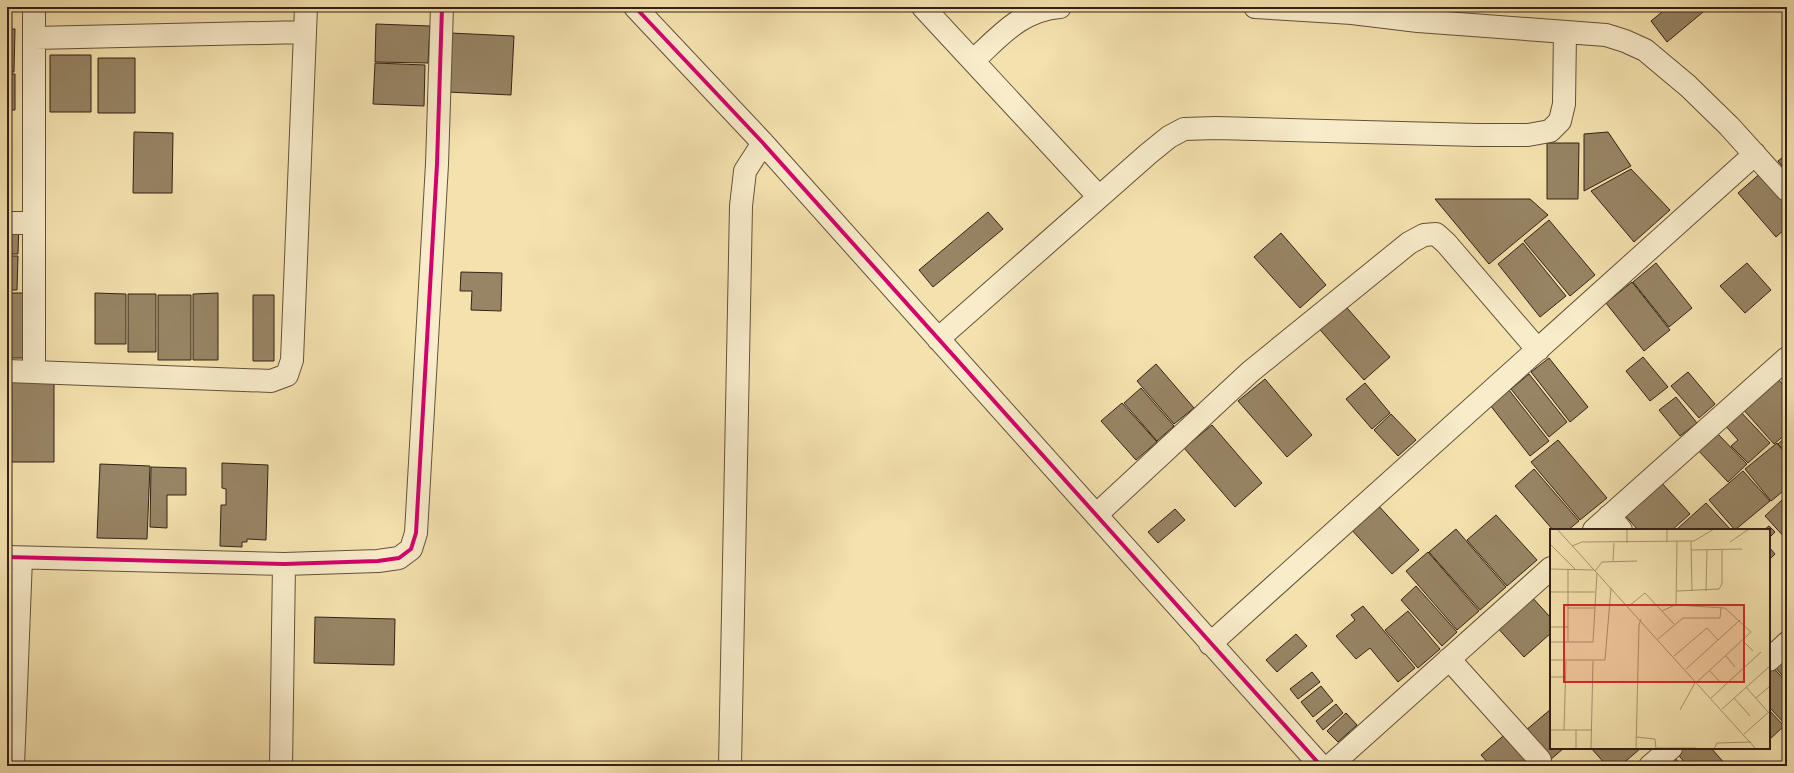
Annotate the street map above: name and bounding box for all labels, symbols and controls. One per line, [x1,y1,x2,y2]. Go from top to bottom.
inset map [1550,529,1770,749]

